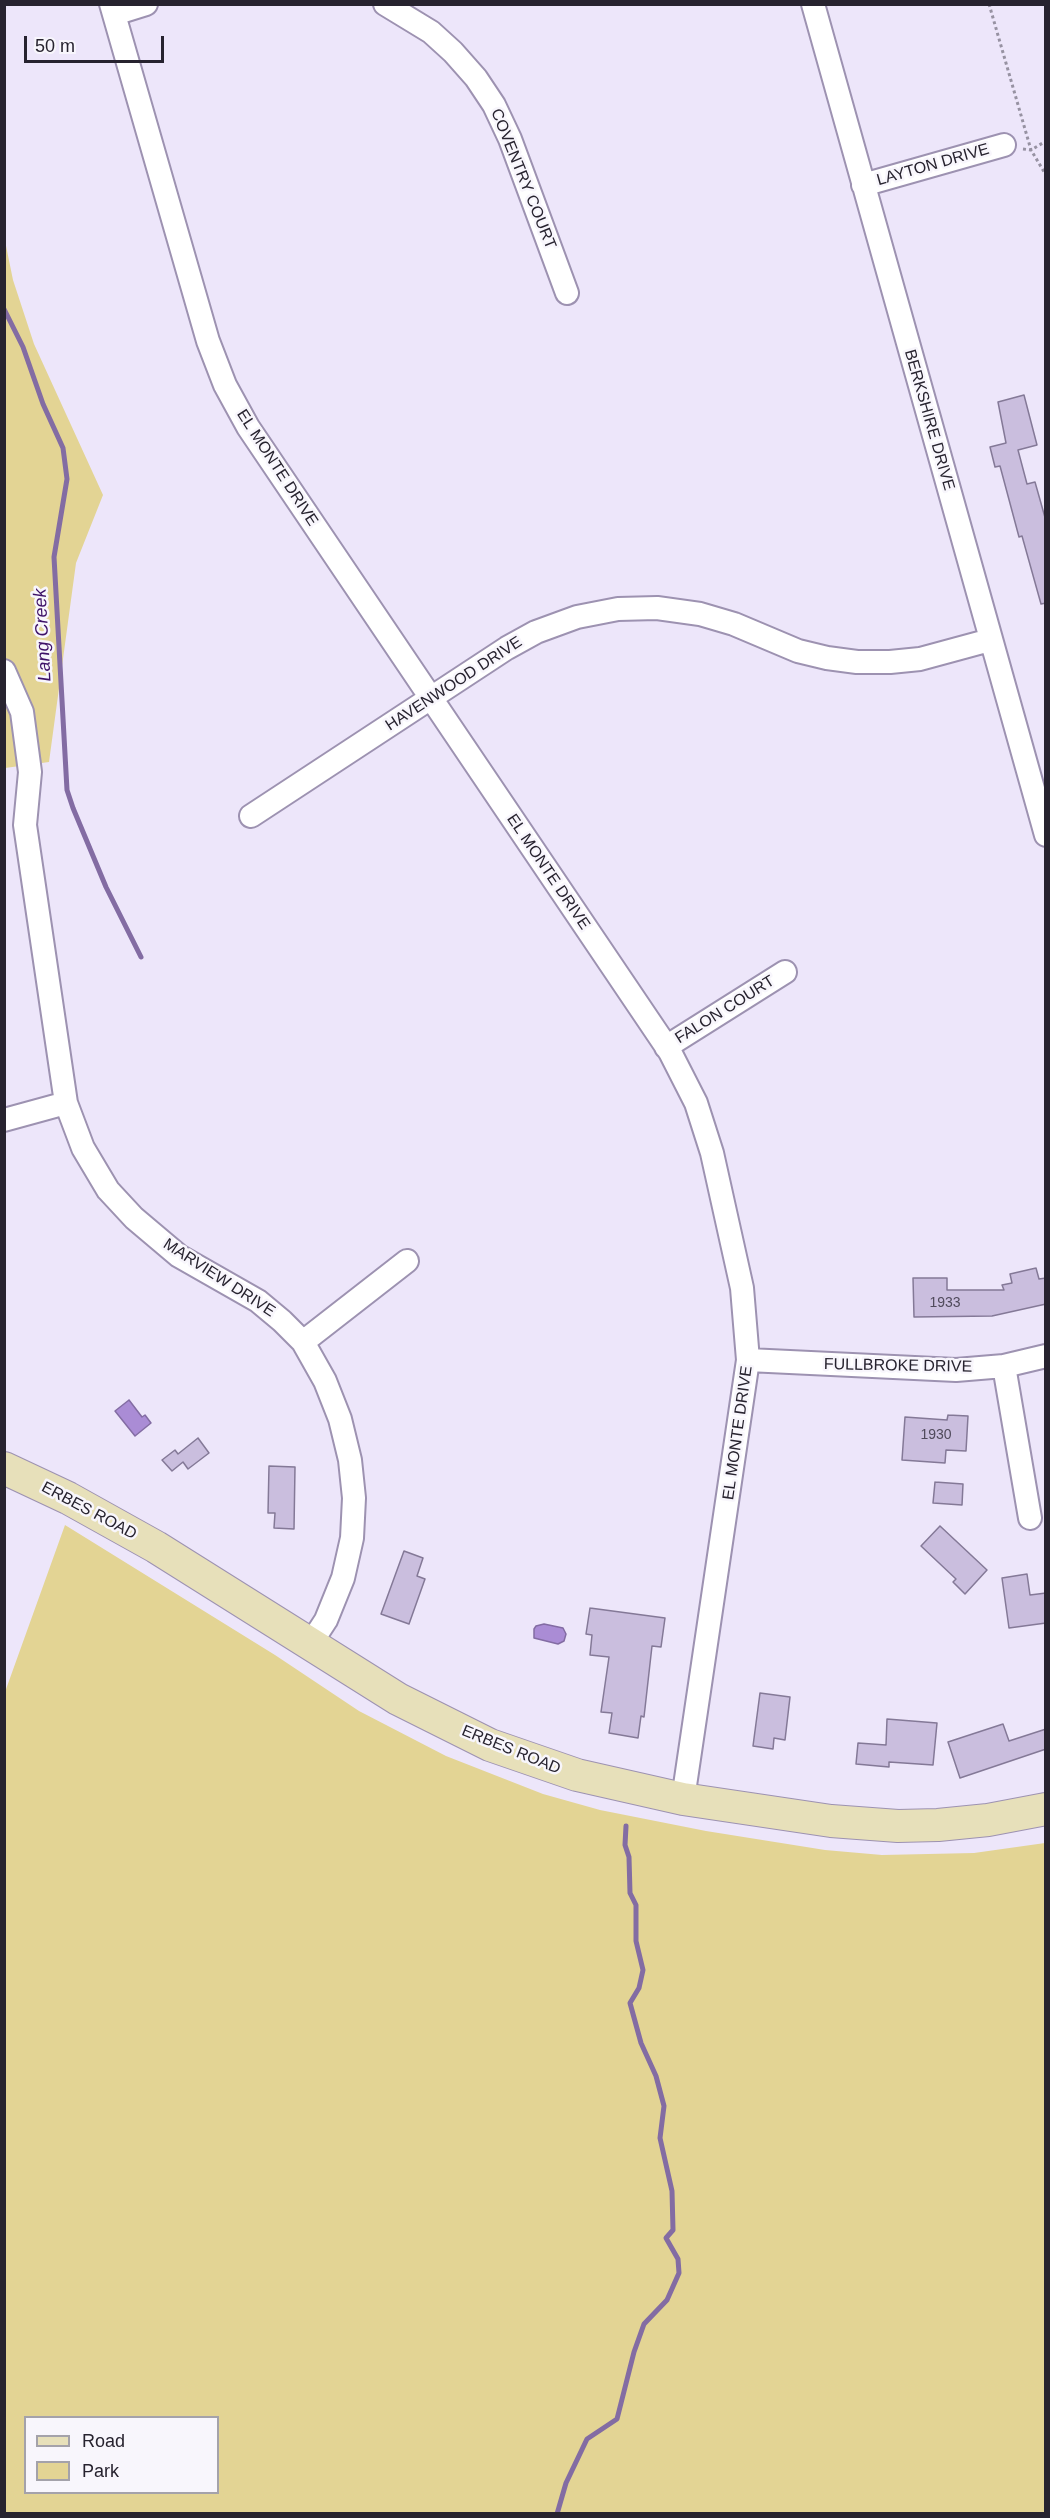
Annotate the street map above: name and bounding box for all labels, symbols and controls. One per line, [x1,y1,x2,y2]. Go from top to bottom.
scale bar [27,24,166,62]
text: 50 m [35,36,75,56]
street label: COVENTRY COURT [486,106,560,252]
street label: LAYTON DRIVE [875,140,991,190]
street label: BERKSHIRE DRIVE [900,347,958,493]
street label: EL MONTE DRIVE [232,406,322,530]
water label: Lang Creek [30,588,56,682]
street label: HAVENWOOD DRIVE [382,633,526,735]
street label: EL MONTE DRIVE [502,811,594,933]
street label: FALON COURT [672,972,778,1048]
street label: MARVIEW DRIVE [159,1235,279,1321]
house number: 1933 [929,1295,961,1311]
street label: FULLBROKE DRIVE [824,1355,972,1377]
street label: EL MONTE DRIVE [719,1365,757,1501]
house number: 1930 [920,1427,952,1443]
street label: ERBES ROAD [38,1478,140,1544]
street label: ERBES ROAD [459,1721,563,1779]
legend [24,2416,219,2494]
text: Road [82,2431,125,2451]
text: Park [82,2461,119,2481]

